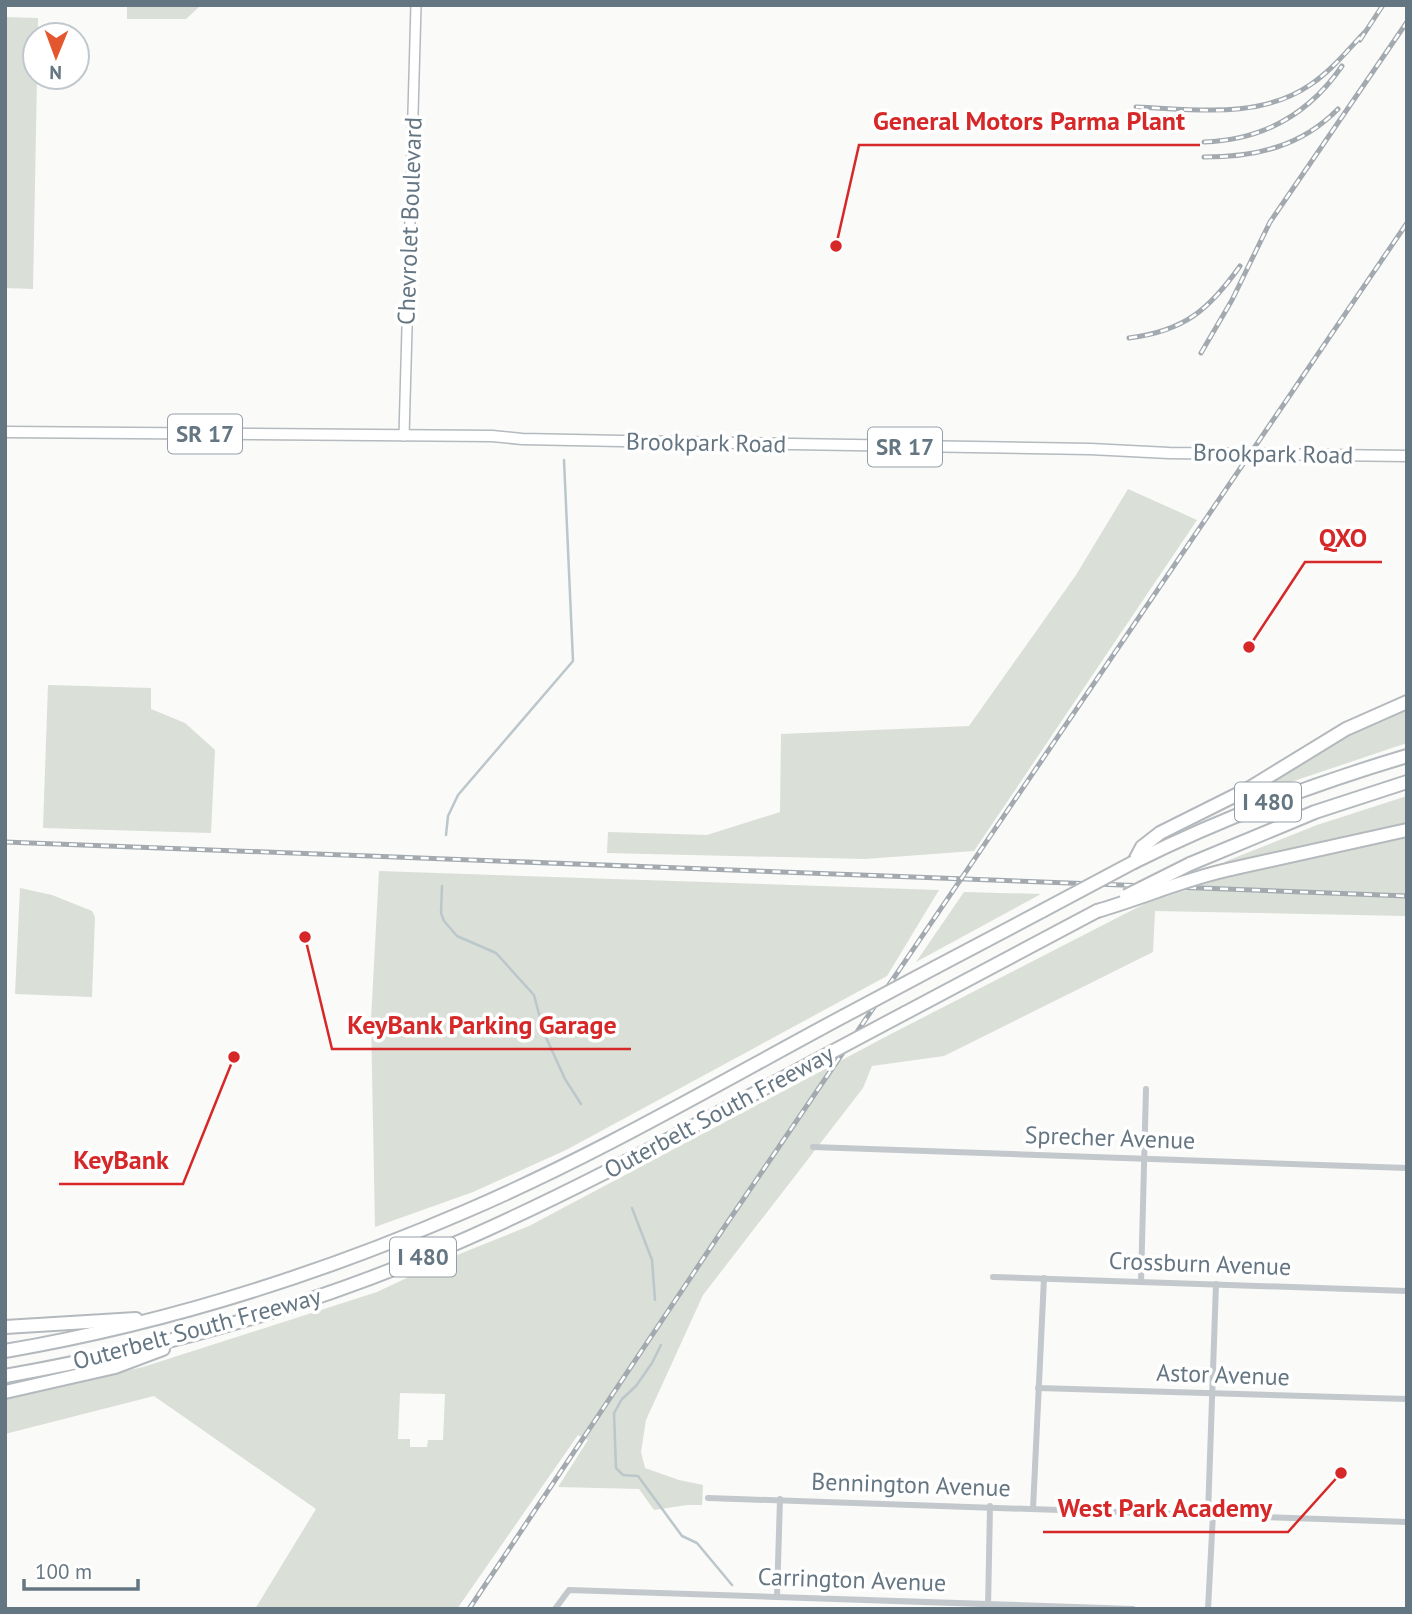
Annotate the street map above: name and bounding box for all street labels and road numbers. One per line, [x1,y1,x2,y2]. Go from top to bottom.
street label: Chevrolet Boulevard [390,117,429,325]
road number: SR 17 [168,414,242,454]
street label: Brookpark Road [626,426,786,459]
road number: SR 17 [868,428,942,466]
street label: Brookpark Road [1193,437,1353,470]
road number: I 480 [1235,782,1301,822]
street label: Outerbelt South Freeway [599,1038,839,1185]
street label: Sprecher Avenue [1024,1119,1196,1156]
road number: I 480 [390,1238,456,1276]
street label: Crossburn Avenue [1108,1245,1292,1282]
street label: Outerbelt South Freeway [69,1280,324,1377]
street label: Astor Avenue [1156,1357,1290,1392]
street label: Bennington Avenue [811,1466,1011,1503]
street label: Carrington Avenue [757,1561,947,1598]

